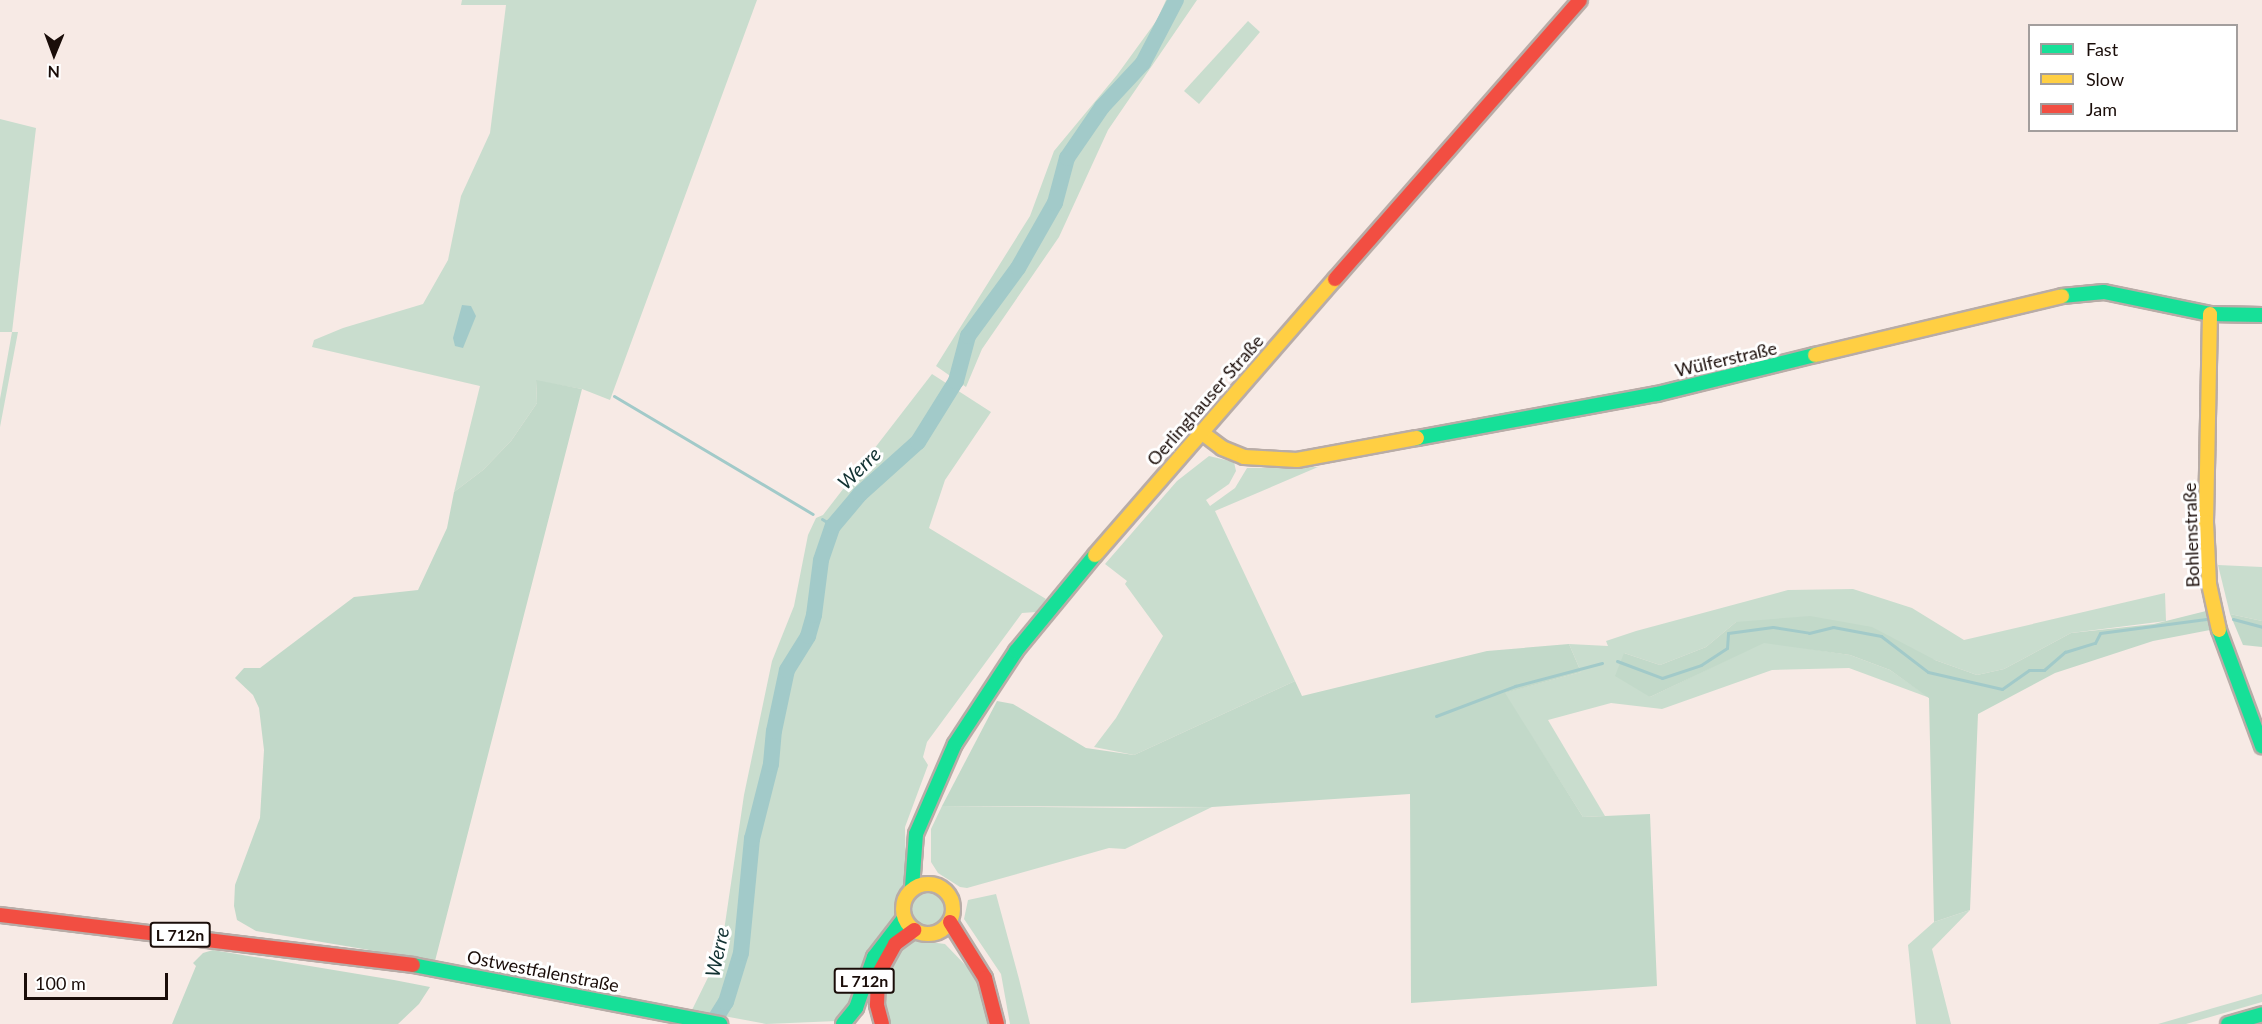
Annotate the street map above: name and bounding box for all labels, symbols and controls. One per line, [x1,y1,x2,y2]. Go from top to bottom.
north arrow [24,24,84,84]
legend [2028,24,2238,132]
text: Fast [2086,38,2118,60]
text: N [47,63,60,82]
text: Slow [2086,68,2124,90]
text: Jam [2086,98,2117,120]
street label: Oerlinghauser Straße [1142,330,1268,470]
street label: Wülferstraße [1673,337,1779,381]
water label: Werre [832,442,886,494]
street label: Bohlenstraße [2178,482,2204,588]
road number: L 712n [148,922,212,948]
water label: Werre [700,925,734,979]
street label: Ostwestfalenstraße [465,946,621,996]
scale bar [27,961,171,999]
road number: L 712n [832,968,896,994]
text: 100 m [35,972,86,994]

